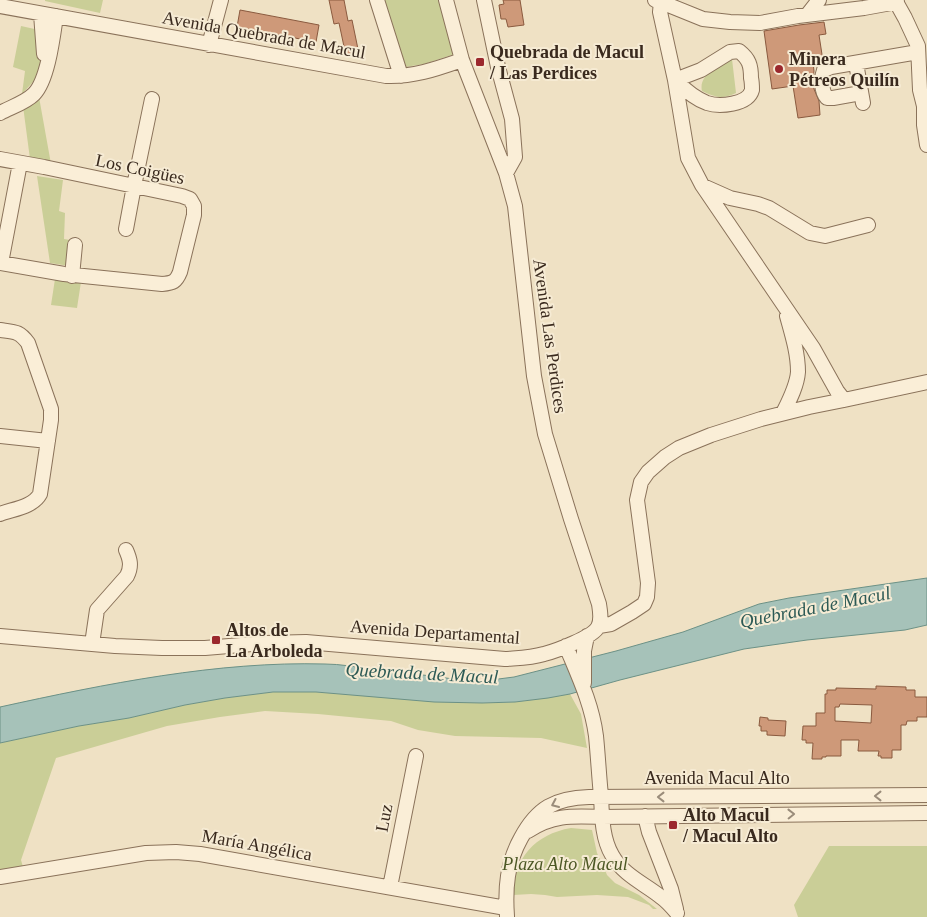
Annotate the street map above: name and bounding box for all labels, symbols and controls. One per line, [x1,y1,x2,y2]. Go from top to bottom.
street label: Avenida Quebrada de Macul [161,7,367,63]
place label: Quebrada de Macul / Las Perdices [489,42,644,83]
place label: Minera Pétreos Quilín [789,49,899,90]
marker: Quebrada de Macul / Las Perdices [474,56,486,68]
marker: Minera Pétreos Quilín [773,63,785,75]
street label: Los Coigües [94,150,186,188]
street label: Avenida Las Perdices [529,258,571,414]
water label: Quebrada de Macul [738,582,892,632]
street label: Avenida Departamental [349,616,521,648]
place label: Altos de La Arboleda [226,620,323,661]
marker: Altos de La Arboleda [210,634,222,646]
water label: Quebrada de Macul [345,659,499,687]
street label: Avenida Macul Alto [644,768,790,788]
one-way arrow [874,791,882,801]
one-way arrow [656,792,664,802]
one-way arrow [551,798,560,809]
street label: Luz [372,802,396,834]
place label: Alto Macul / Macul Alto [682,805,778,846]
one-way arrow [787,809,795,820]
marker: Alto Macul / Macul Alto [667,819,679,831]
street label: María Angélica [200,825,314,865]
park label: Plaza Alto Macul [501,854,628,874]

